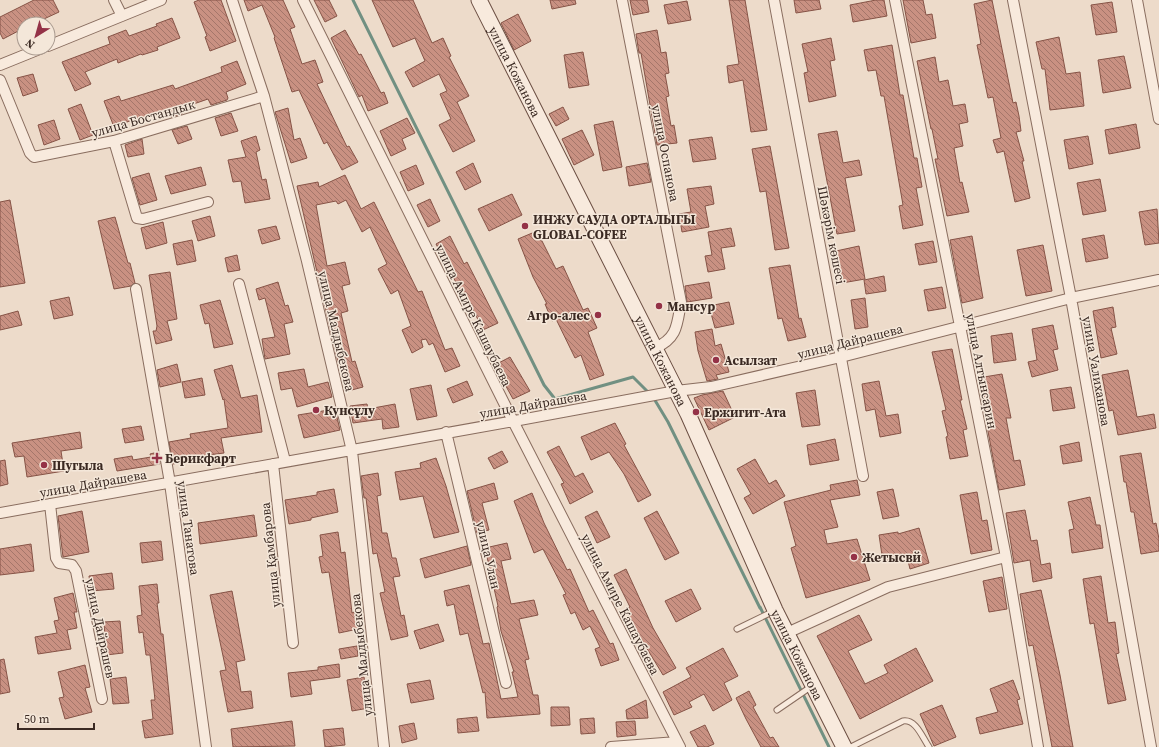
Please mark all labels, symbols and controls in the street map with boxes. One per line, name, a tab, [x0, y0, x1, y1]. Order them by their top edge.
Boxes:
north arrow	[16, 16, 56, 56]
street label: улица Кожанова	[485, 23, 545, 120]
text: N	[23, 35, 38, 52]
street label: улица Бостандык	[89, 96, 197, 141]
street label: улица Оспанова	[648, 103, 683, 203]
street label: Шәкәрім көшесі	[814, 185, 849, 286]
place label: ИНЖУ САУДА ОРТАЛЫГЫ GLOBAL-COFEE	[533, 211, 696, 243]
marker: ИНЖУ САУДА ОРТАЛЫГЫ GLOBAL-COFEE	[520, 221, 530, 231]
street label: улица Амире Кашаубаева	[432, 241, 516, 390]
street label: улица Малдыбекова	[314, 269, 359, 393]
place label: Мансур	[667, 298, 715, 315]
marker: Мансур	[654, 301, 664, 311]
place label: Агро-алес	[527, 307, 590, 324]
marker: Агро-алес	[593, 310, 603, 320]
street label: улица Алтынсарин	[962, 312, 1001, 430]
street label: улица Кожанова	[631, 313, 691, 409]
street label: улица Уалиханова	[1078, 315, 1115, 428]
street label: улица Дайрашева	[796, 320, 905, 363]
place label: Асылзат	[724, 352, 777, 369]
marker: Асылзат	[711, 355, 721, 365]
street label: улица Дайрашева	[478, 387, 588, 422]
place label: Кунсұлу	[324, 402, 375, 419]
place label: Ержигит-Ата	[704, 404, 786, 421]
marker: Кунсұлу	[311, 405, 321, 415]
marker: Ержигит-Ата	[691, 407, 701, 417]
place label: Берикфарт	[165, 450, 236, 467]
marker: Берикфарт	[152, 453, 162, 463]
place label: Шугыла	[52, 457, 104, 474]
marker: Шугыла	[39, 460, 49, 470]
street label: улица Дайрашева	[38, 466, 148, 501]
street label: улица Танатова	[173, 480, 204, 577]
street label: улица Қамбарова	[256, 501, 284, 608]
street label: улица Улан	[472, 519, 505, 591]
street label: улица Амире Кашаубаева	[577, 531, 664, 678]
place label: Жетысвй	[862, 549, 922, 566]
marker: Жетысвй	[849, 552, 859, 562]
street label: улица Дайрашев	[82, 577, 119, 680]
street label: улица Малдыбекова	[347, 592, 376, 717]
street label: улица Кожанова	[767, 606, 827, 703]
scale bar	[18, 705, 94, 731]
text: 50 m	[24, 711, 50, 727]

